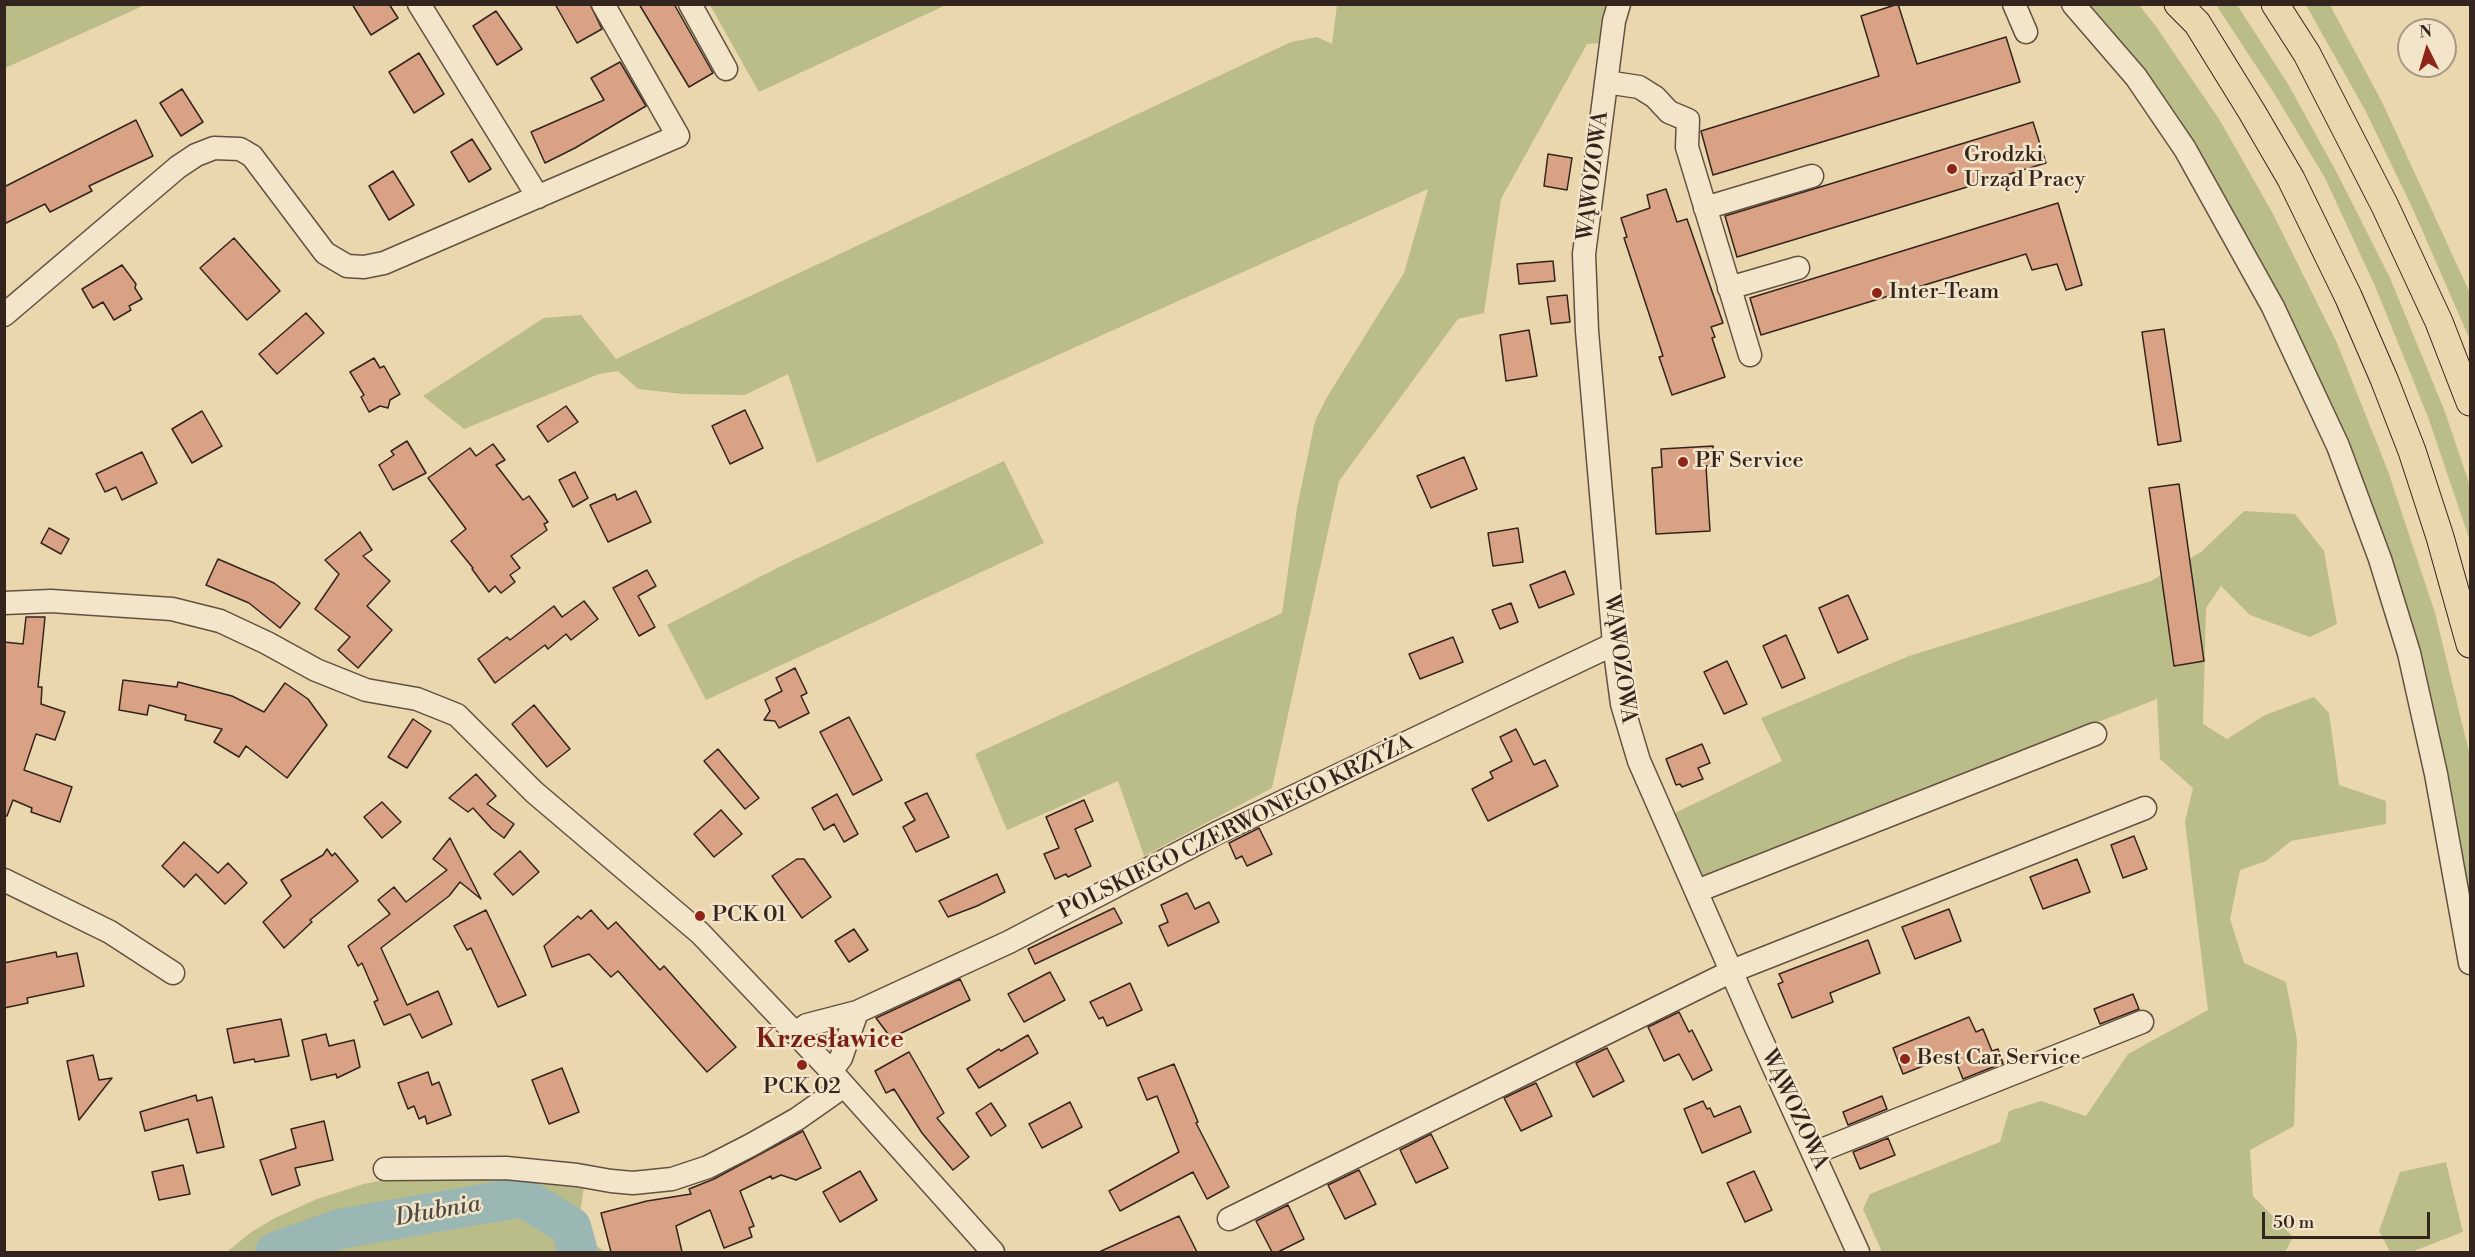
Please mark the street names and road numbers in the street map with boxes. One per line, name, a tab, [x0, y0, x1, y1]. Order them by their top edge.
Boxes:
street label: WĄWOZOWA	[1573, 110, 1615, 242]
street label: WĄWOZOWA	[1597, 593, 1641, 725]
street label: POLSKIEGO CZERWONEGO KRZYŻA	[1055, 730, 1417, 926]
street label: WĄWOZOWA	[1755, 1045, 1833, 1175]

